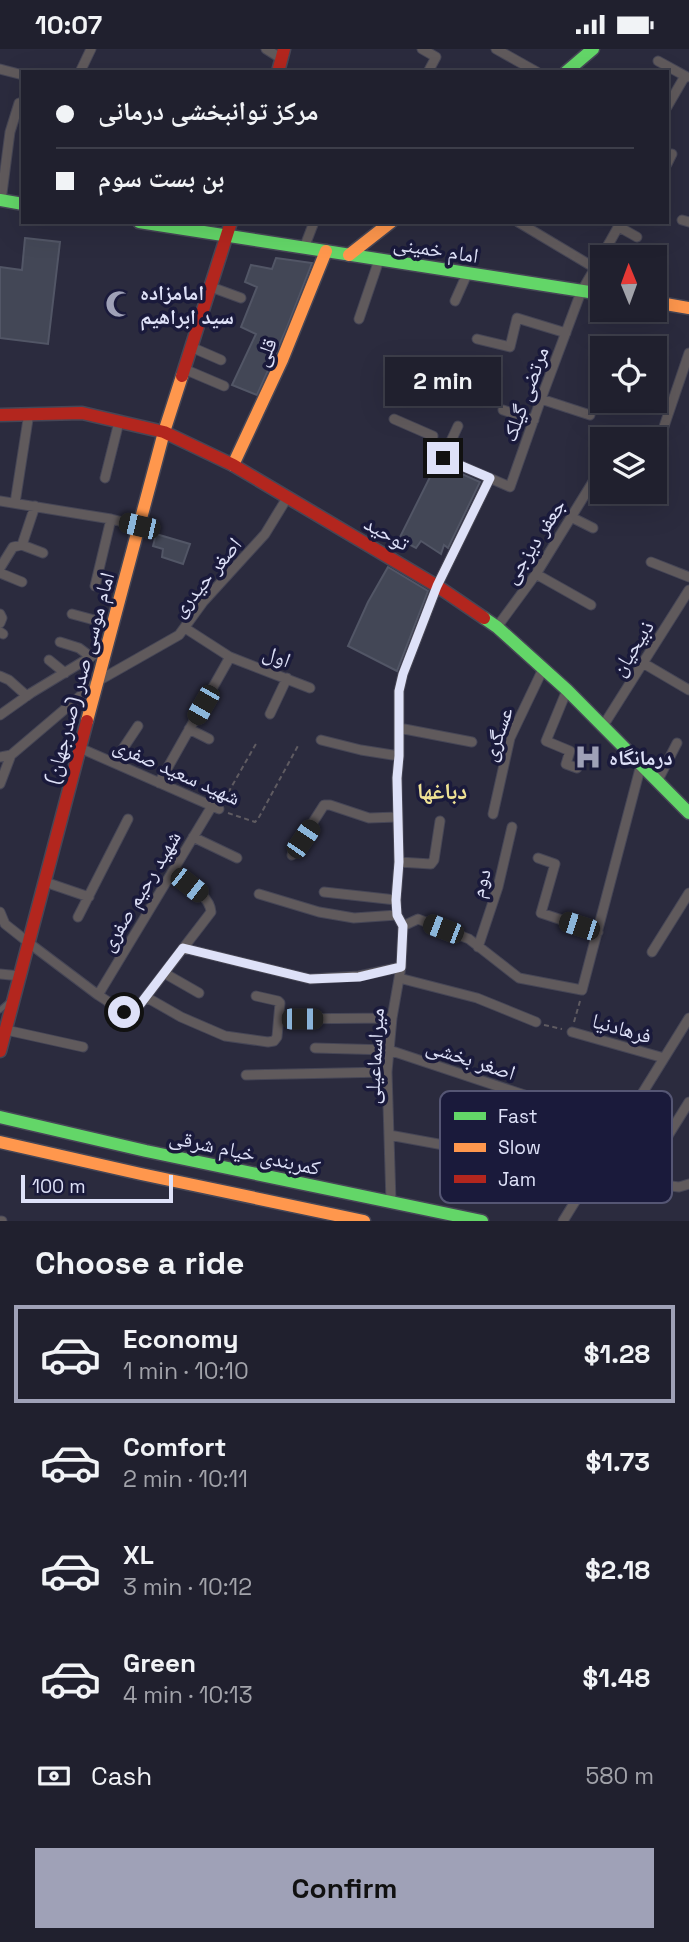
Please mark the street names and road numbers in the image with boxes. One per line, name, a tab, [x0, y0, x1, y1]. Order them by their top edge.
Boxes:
street label: امام خمینی	[391, 229, 480, 270]
street label: قلی	[247, 334, 283, 370]
street label: مرتضی گیلک	[495, 343, 555, 445]
street label: جعفر دیزجی	[496, 493, 572, 589]
street label: توحید	[360, 509, 414, 557]
street label: اصغر حیدری	[165, 532, 247, 622]
street label: (صدرجهان) امام موسی صدر	[38, 569, 121, 787]
street label: ذبیحیان	[604, 615, 660, 681]
street label: اول	[259, 638, 295, 674]
street label: عسگری	[475, 703, 519, 765]
street label: شهید سعید صفری	[109, 731, 245, 811]
street label: شهید رحیم صفری	[93, 826, 188, 957]
street label: دوم	[463, 865, 498, 901]
street label: میراسماعیلی	[358, 1007, 390, 1105]
street label: فرهادنیا	[589, 1007, 655, 1049]
street label: اصغر بخشی	[423, 1032, 519, 1086]
street label: کمربندی خیام شرقی	[167, 1123, 323, 1182]

